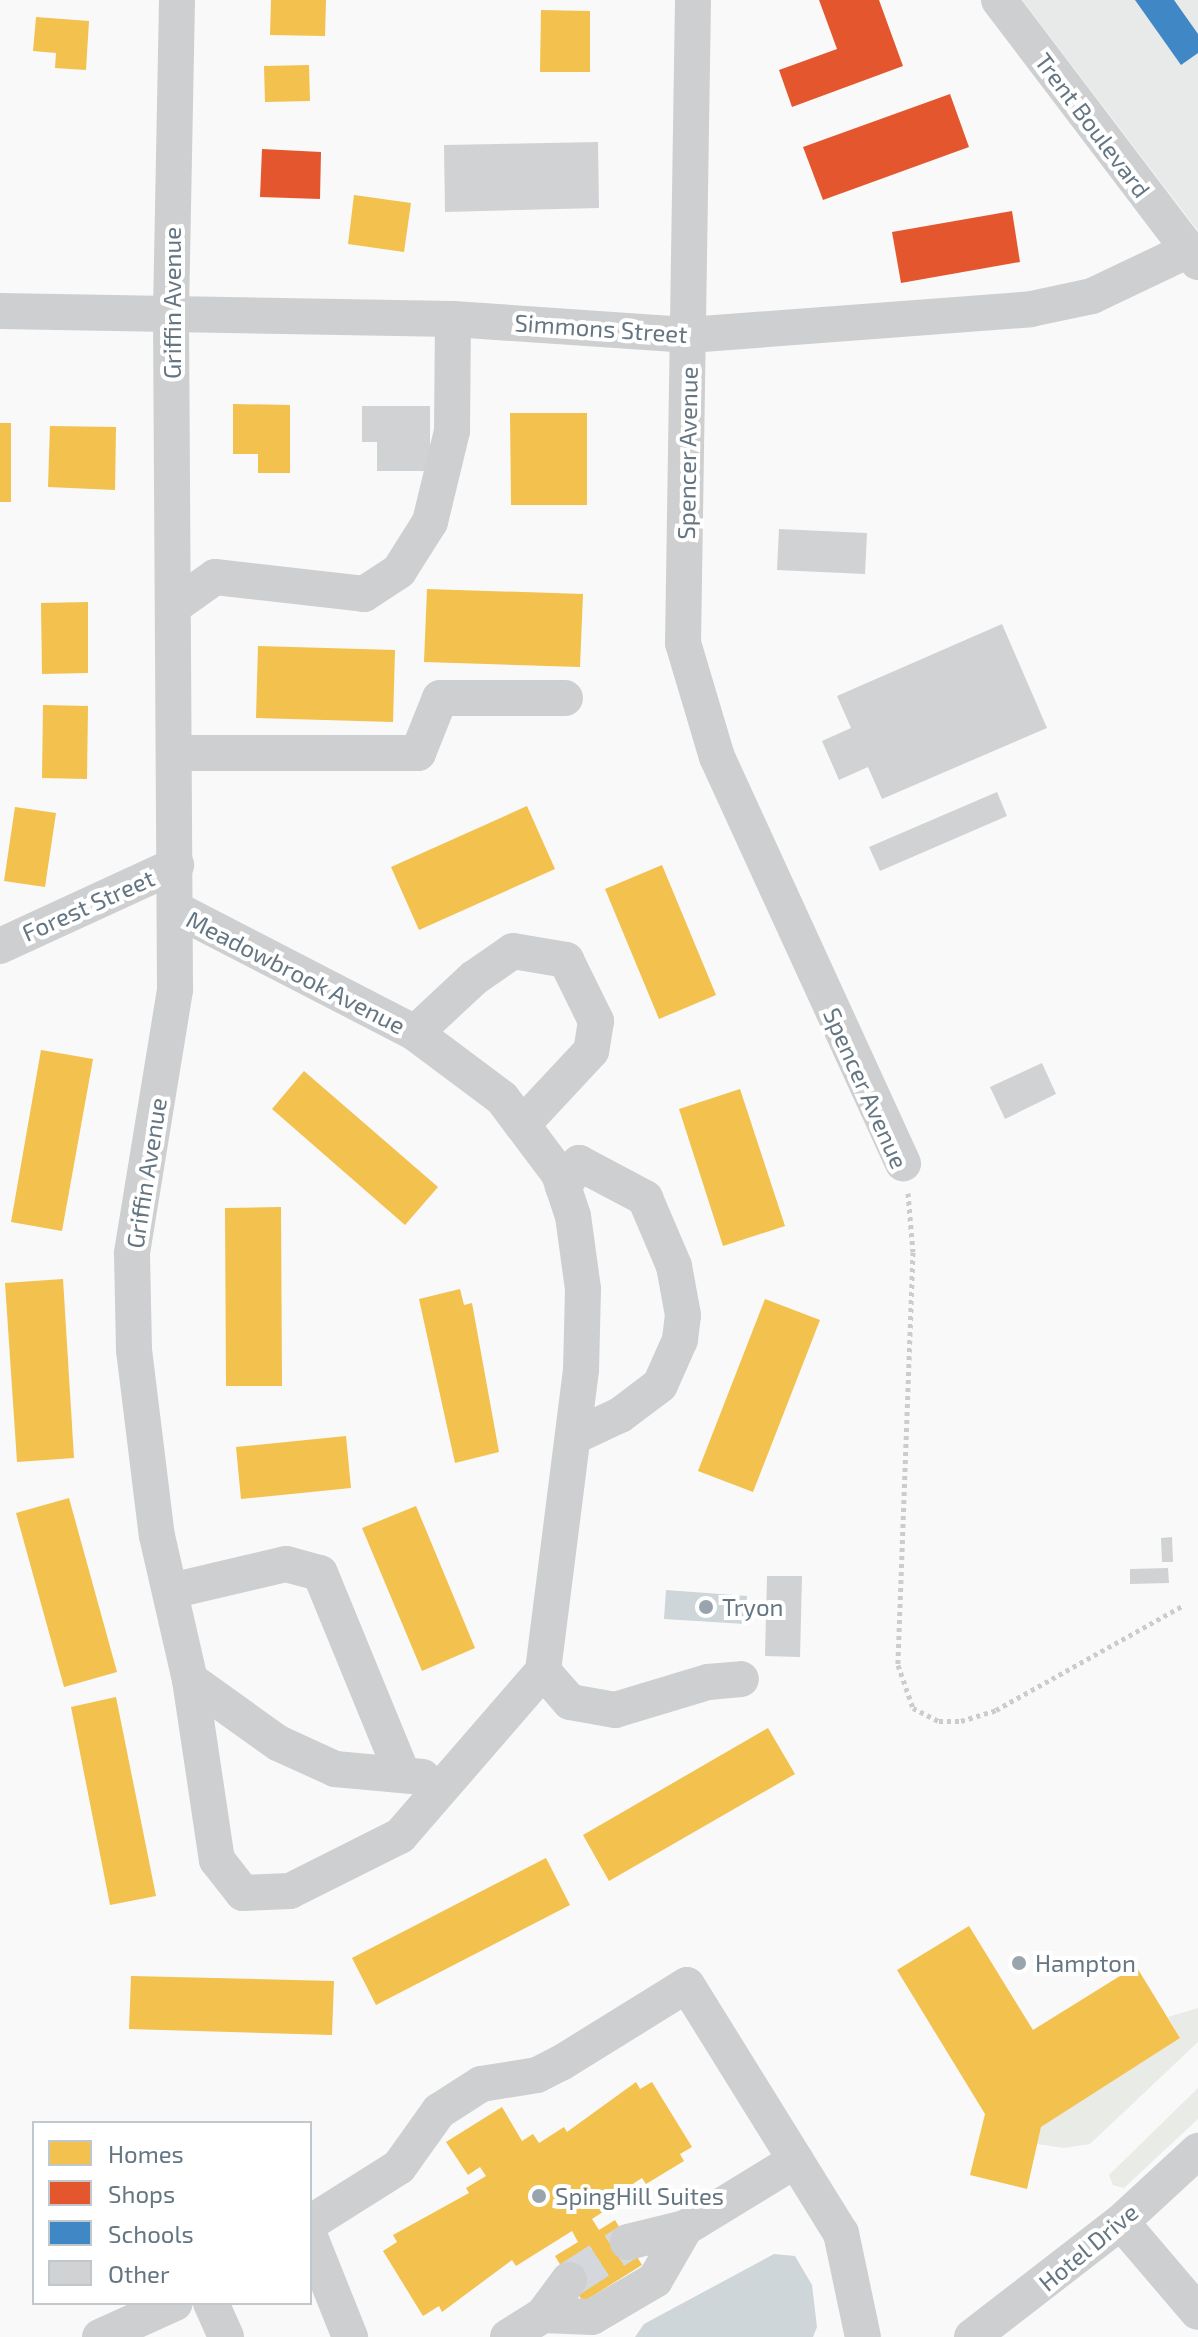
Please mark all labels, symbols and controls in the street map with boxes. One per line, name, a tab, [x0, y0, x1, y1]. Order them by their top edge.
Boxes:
street label: Trent Boulevard	[1029, 47, 1157, 203]
street label: Griffin Avenue	[158, 227, 186, 379]
street label: Simmons Street	[514, 308, 688, 348]
street label: Spencer Avenue	[671, 366, 703, 540]
street label: Forest Street	[17, 863, 159, 947]
street label: Meadowbrook Avenue	[181, 904, 411, 1040]
street label: Spencer Avenue	[817, 1003, 915, 1173]
street label: Griffin Avenue	[120, 1095, 172, 1251]
place label: Tryon	[722, 1593, 783, 1621]
marker: Tryon	[697, 1598, 715, 1616]
place label: Hampton	[1035, 1949, 1136, 1977]
marker: Hampton	[1010, 1954, 1028, 1972]
legend	[32, 2121, 312, 2305]
text: Homes	[108, 2139, 184, 2168]
text: Shops	[108, 2179, 175, 2208]
place label: SpingHill Suites	[555, 2182, 725, 2210]
marker: SpingHill Suites	[530, 2187, 548, 2205]
street label: Hotel Drive	[1032, 2197, 1144, 2297]
text: Schools	[108, 2219, 194, 2248]
text: Other	[108, 2259, 170, 2288]

